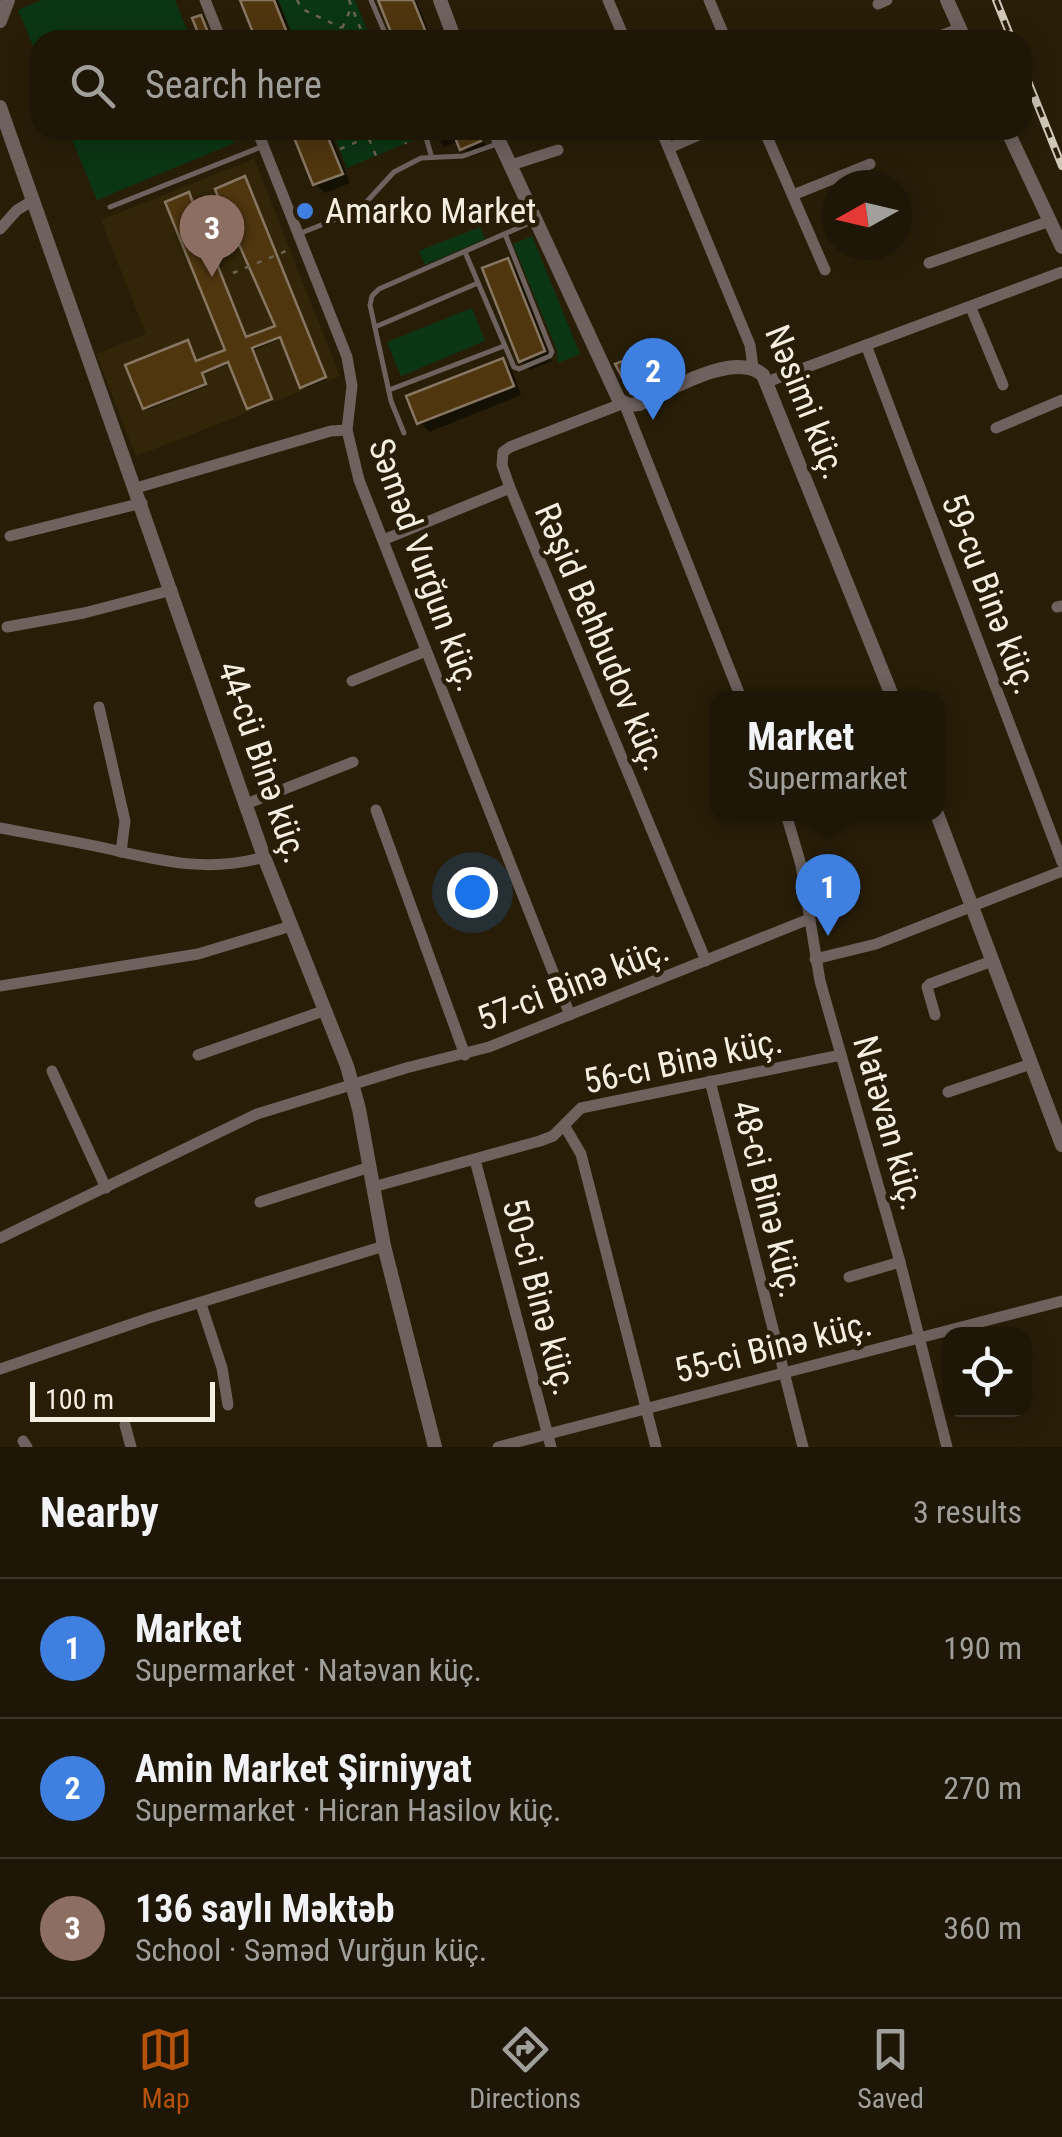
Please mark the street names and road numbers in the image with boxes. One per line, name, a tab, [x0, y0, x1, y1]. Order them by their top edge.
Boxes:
street label: Nəsimi küç.	[756, 319, 855, 485]
street label: Səməd Vurğun küç.	[360, 433, 489, 697]
street label: 59-cu Binə küç.	[933, 488, 1046, 700]
street label: Rəşid Behbudov küç.	[526, 497, 675, 777]
street label: 44-cü Binə küç.	[209, 656, 316, 869]
street label: 57-ci Binə küç.	[472, 929, 675, 1040]
street label: 56-cı Binə küç.	[580, 1020, 786, 1103]
street label: Natəvan küç.	[844, 1031, 933, 1215]
street label: 48-ci Binə küç.	[723, 1096, 812, 1302]
street label: 50-ci Binə küç.	[494, 1194, 585, 1400]
street label: 55-ci Binə küç.	[670, 1303, 876, 1392]

